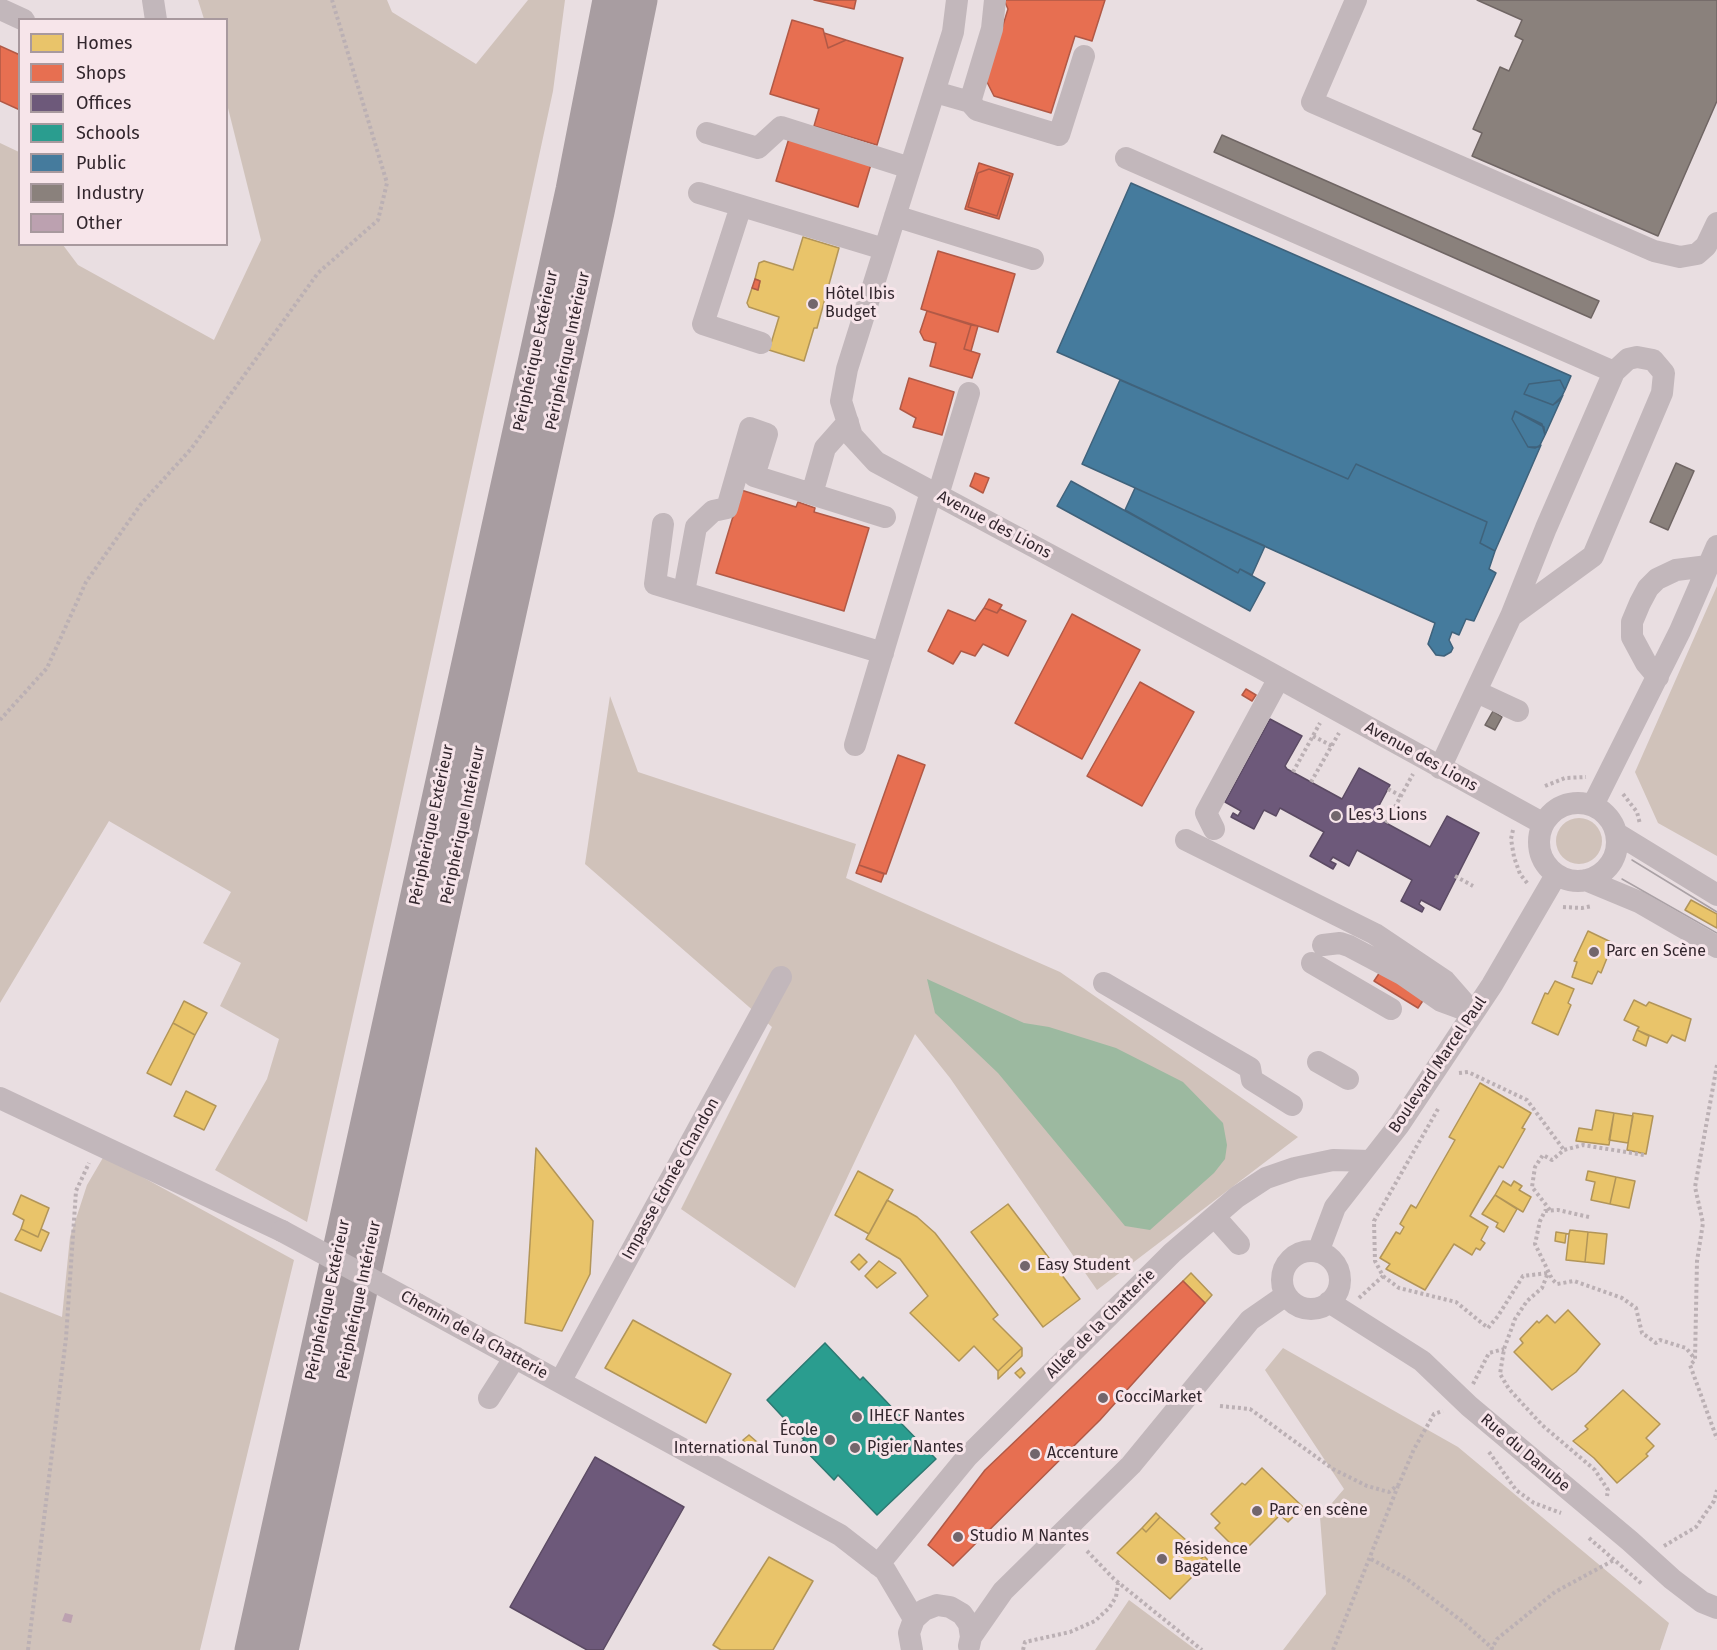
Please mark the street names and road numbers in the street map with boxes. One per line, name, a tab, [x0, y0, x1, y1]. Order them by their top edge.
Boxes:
street label: Périphérique Extérieur	[510, 269, 562, 433]
street label: Périphérique Intérieur	[542, 270, 594, 432]
street label: Avenue des Lions	[934, 487, 1054, 563]
street label: Avenue des Lions	[1361, 718, 1481, 796]
street label: Périphérique Extérieur	[406, 743, 458, 907]
street label: Périphérique Intérieur	[437, 744, 489, 906]
street label: Boulevard Marcel Paul	[1385, 993, 1491, 1137]
street label: Impasse Edmée Chandon	[619, 1095, 723, 1263]
street label: Périphérique Extérieur	[302, 1218, 354, 1382]
street label: Périphérique Intérieur	[333, 1219, 385, 1381]
street label: Allée de la Chatterie	[1042, 1265, 1160, 1383]
street label: Chemin de la Chatterie	[397, 1287, 551, 1383]
street label: Rue du Danube	[1476, 1410, 1574, 1496]

